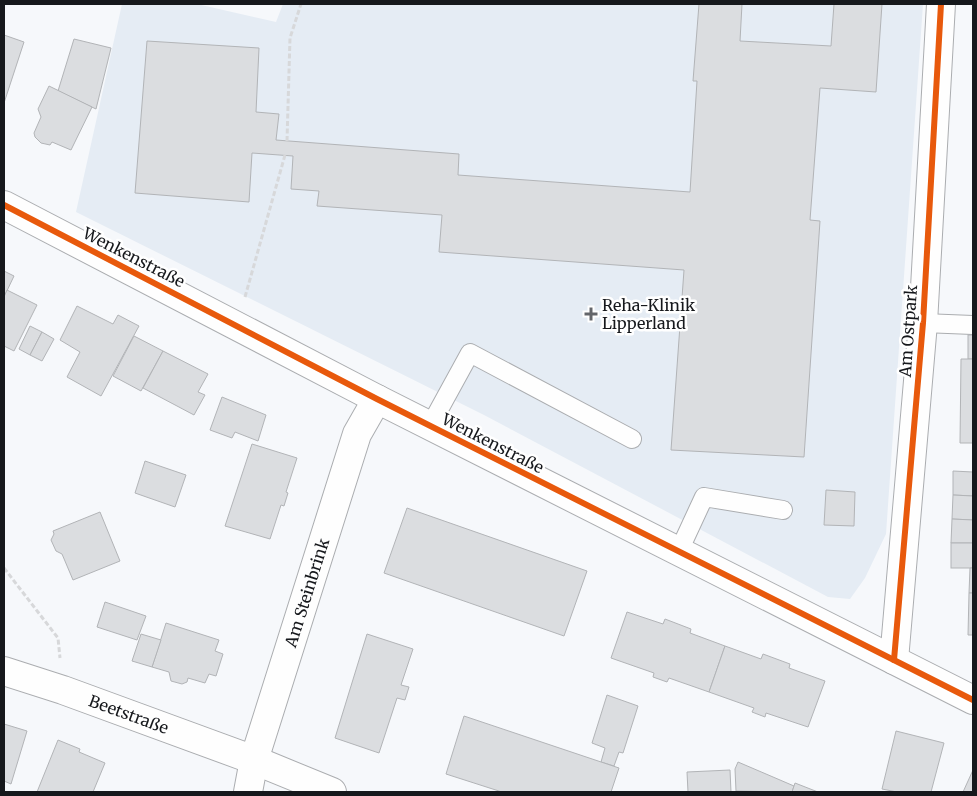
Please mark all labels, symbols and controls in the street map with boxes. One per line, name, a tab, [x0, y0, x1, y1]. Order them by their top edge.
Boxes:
street label: Wenkenstraße	[79, 222, 188, 291]
street label: Am Ostpark	[895, 283, 921, 379]
place label: Reha-Klinik Lipperland	[602, 295, 696, 333]
marker: Reha-Klinik Lipperland	[584, 307, 598, 321]
street label: Wenkenstraße	[438, 408, 547, 477]
street label: Am Steinbrink	[280, 535, 334, 651]
street label: Beetstraße	[86, 690, 171, 738]

